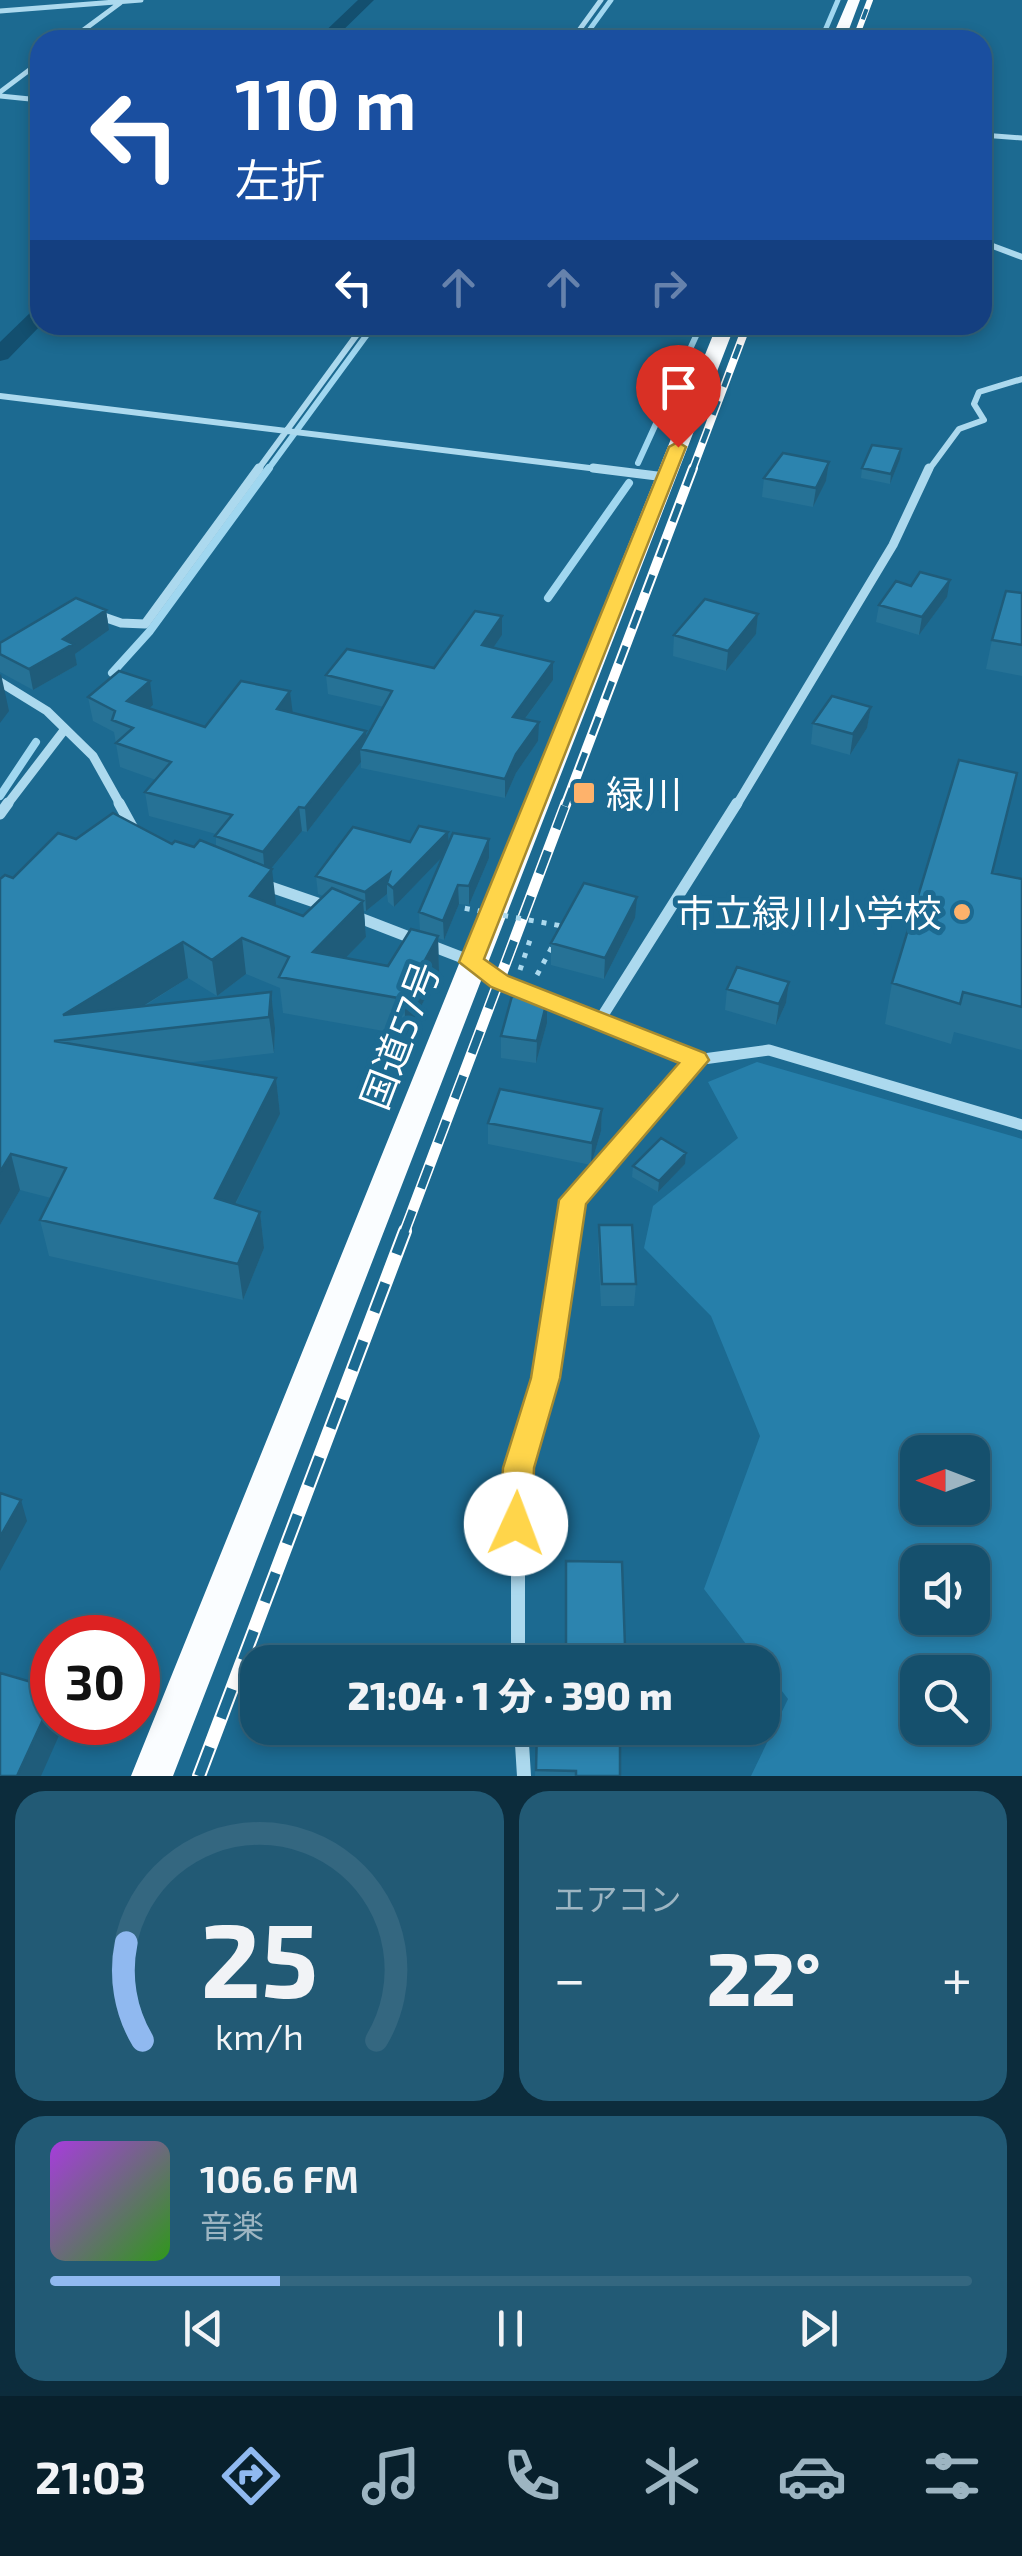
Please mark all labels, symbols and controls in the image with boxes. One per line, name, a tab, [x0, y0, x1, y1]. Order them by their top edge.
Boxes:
text: 110 m	[235, 60, 416, 144]
icon: left	[70, 70, 200, 200]
text: 左折	[235, 152, 325, 206]
icon: left	[326, 260, 381, 315]
icon: ahead	[431, 260, 486, 315]
icon: ahead	[536, 260, 591, 315]
icon: right	[641, 260, 696, 315]
pin	[636, 345, 721, 448]
icon: arrive	[651, 360, 706, 415]
place label: 緑川	[606, 770, 682, 816]
marker: 緑川	[571, 780, 597, 806]
place label: 市立緑川小学校	[676, 889, 942, 935]
marker: 市立緑川小学校	[951, 901, 973, 923]
street label: 国道57号	[350, 955, 448, 1115]
north arrow	[900, 1435, 990, 1525]
map controls	[900, 1435, 990, 1745]
position arrow	[464, 1472, 568, 1576]
button: sound	[900, 1545, 990, 1635]
speed limit sign: 30	[30, 1615, 160, 1745]
button: search	[900, 1655, 990, 1745]
text: 21:04 · 1 分 · 390 m	[348, 1672, 672, 1718]
text: エアコン	[554, 1879, 682, 1917]
text: 25	[200, 1894, 318, 2019]
text: 22°	[707, 1931, 821, 2021]
text: −	[554, 1944, 586, 2010]
text: +	[942, 1944, 972, 2010]
text: km/h	[215, 2014, 304, 2057]
text: 106.6 FM	[200, 2155, 359, 2201]
text: 音楽	[200, 2206, 264, 2244]
icon: previous	[176, 2301, 231, 2356]
icon: pause	[483, 2301, 538, 2356]
icon: next	[791, 2301, 846, 2356]
icon: directions	[216, 2441, 286, 2511]
icon: music	[356, 2441, 426, 2511]
icon: phone	[497, 2441, 567, 2511]
icon: climate	[637, 2441, 707, 2511]
icon: car	[777, 2441, 847, 2511]
icon: filters	[917, 2441, 987, 2511]
text: 21:03	[35, 2449, 146, 2503]

